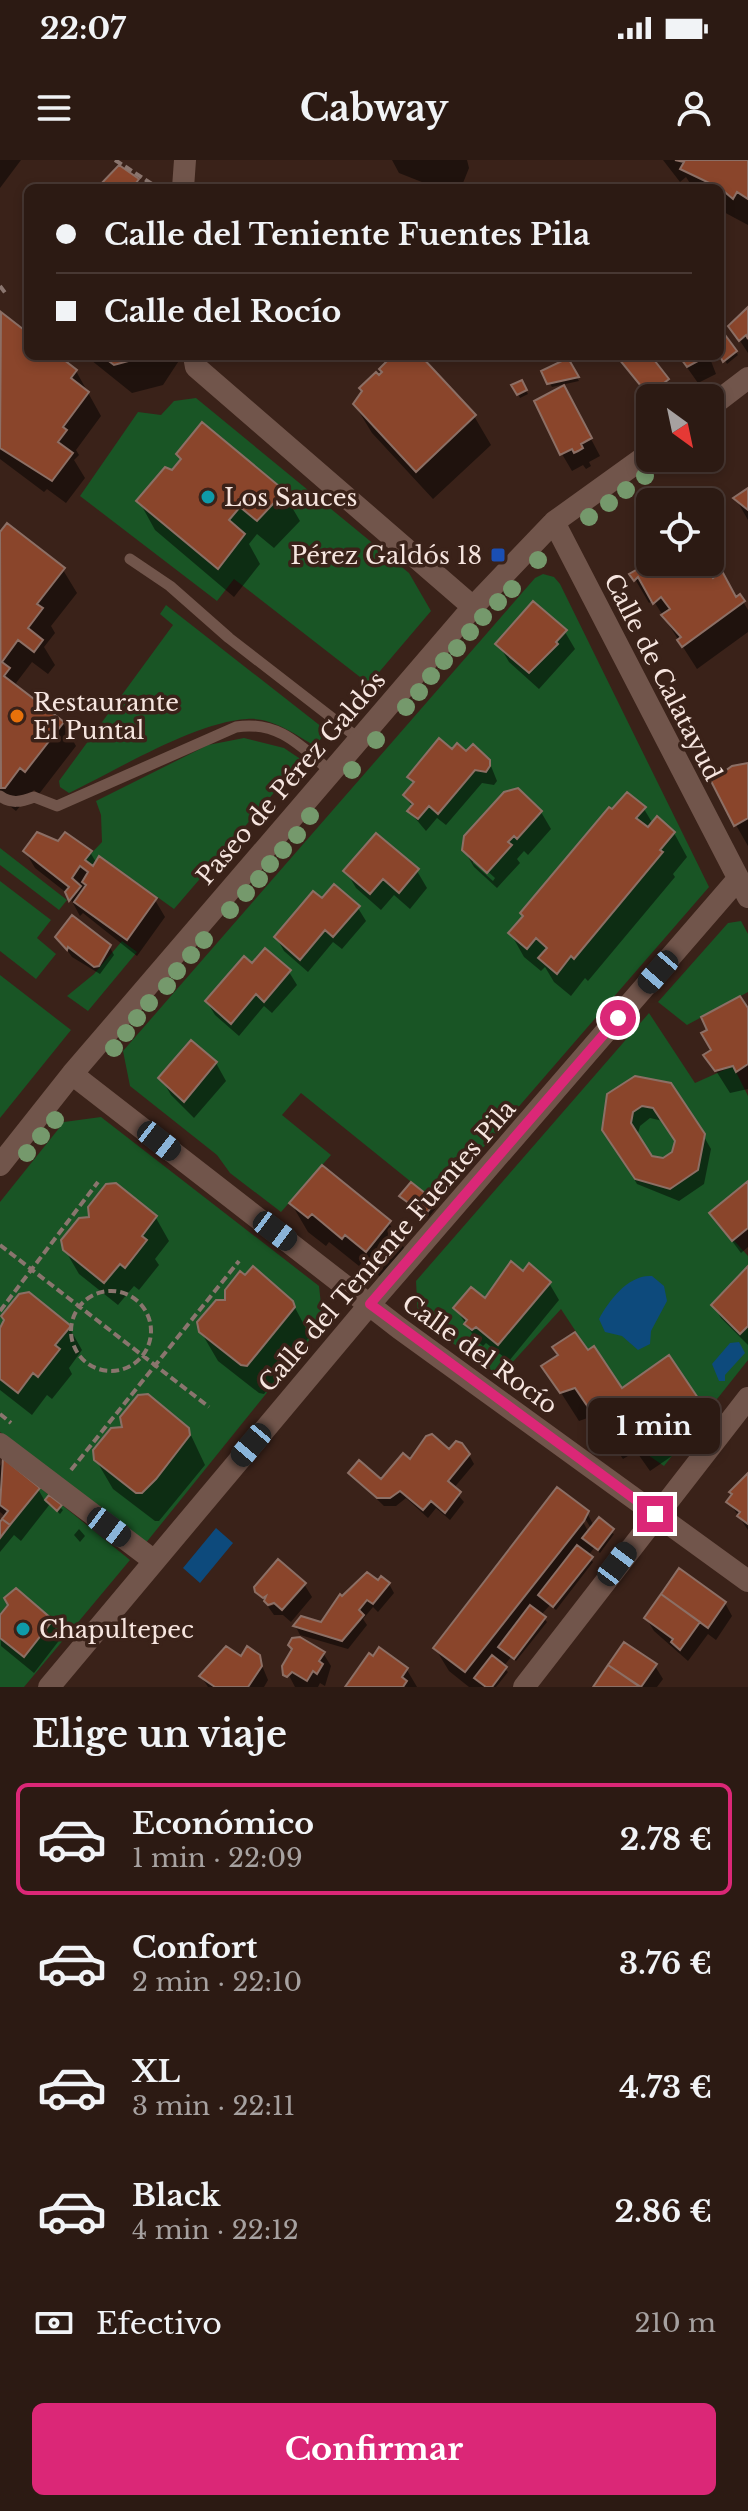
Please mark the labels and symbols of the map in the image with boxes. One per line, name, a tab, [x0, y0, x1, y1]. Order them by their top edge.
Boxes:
north arrow	[636, 384, 724, 472]
place label: Los Sauces	[224, 483, 357, 512]
marker: Los Sauces	[199, 488, 217, 506]
place label: Pérez Galdós 18	[290, 541, 482, 570]
marker: Pérez Galdós 18	[489, 546, 507, 564]
street label: Calle de Calatayud	[598, 569, 728, 785]
street label: Paseo de Pérez Galdós	[190, 665, 392, 891]
place label: Restaurante El Puntal	[33, 688, 179, 745]
marker: Restaurante El Puntal	[8, 707, 26, 725]
car	[633, 946, 683, 998]
route start	[600, 1000, 636, 1036]
street label: Calle del Teniente Fuentes Pila	[252, 1094, 522, 1398]
car	[133, 1117, 185, 1165]
car	[249, 1207, 301, 1255]
street label: Calle del Rocío	[397, 1288, 563, 1420]
callout: 1 min	[589, 1398, 721, 1454]
car	[226, 1419, 276, 1471]
route end	[637, 1496, 673, 1532]
car	[83, 1503, 135, 1551]
car	[593, 1538, 641, 1590]
place label: Chapultepec	[39, 1615, 194, 1644]
marker: Chapultepec	[14, 1620, 32, 1638]

